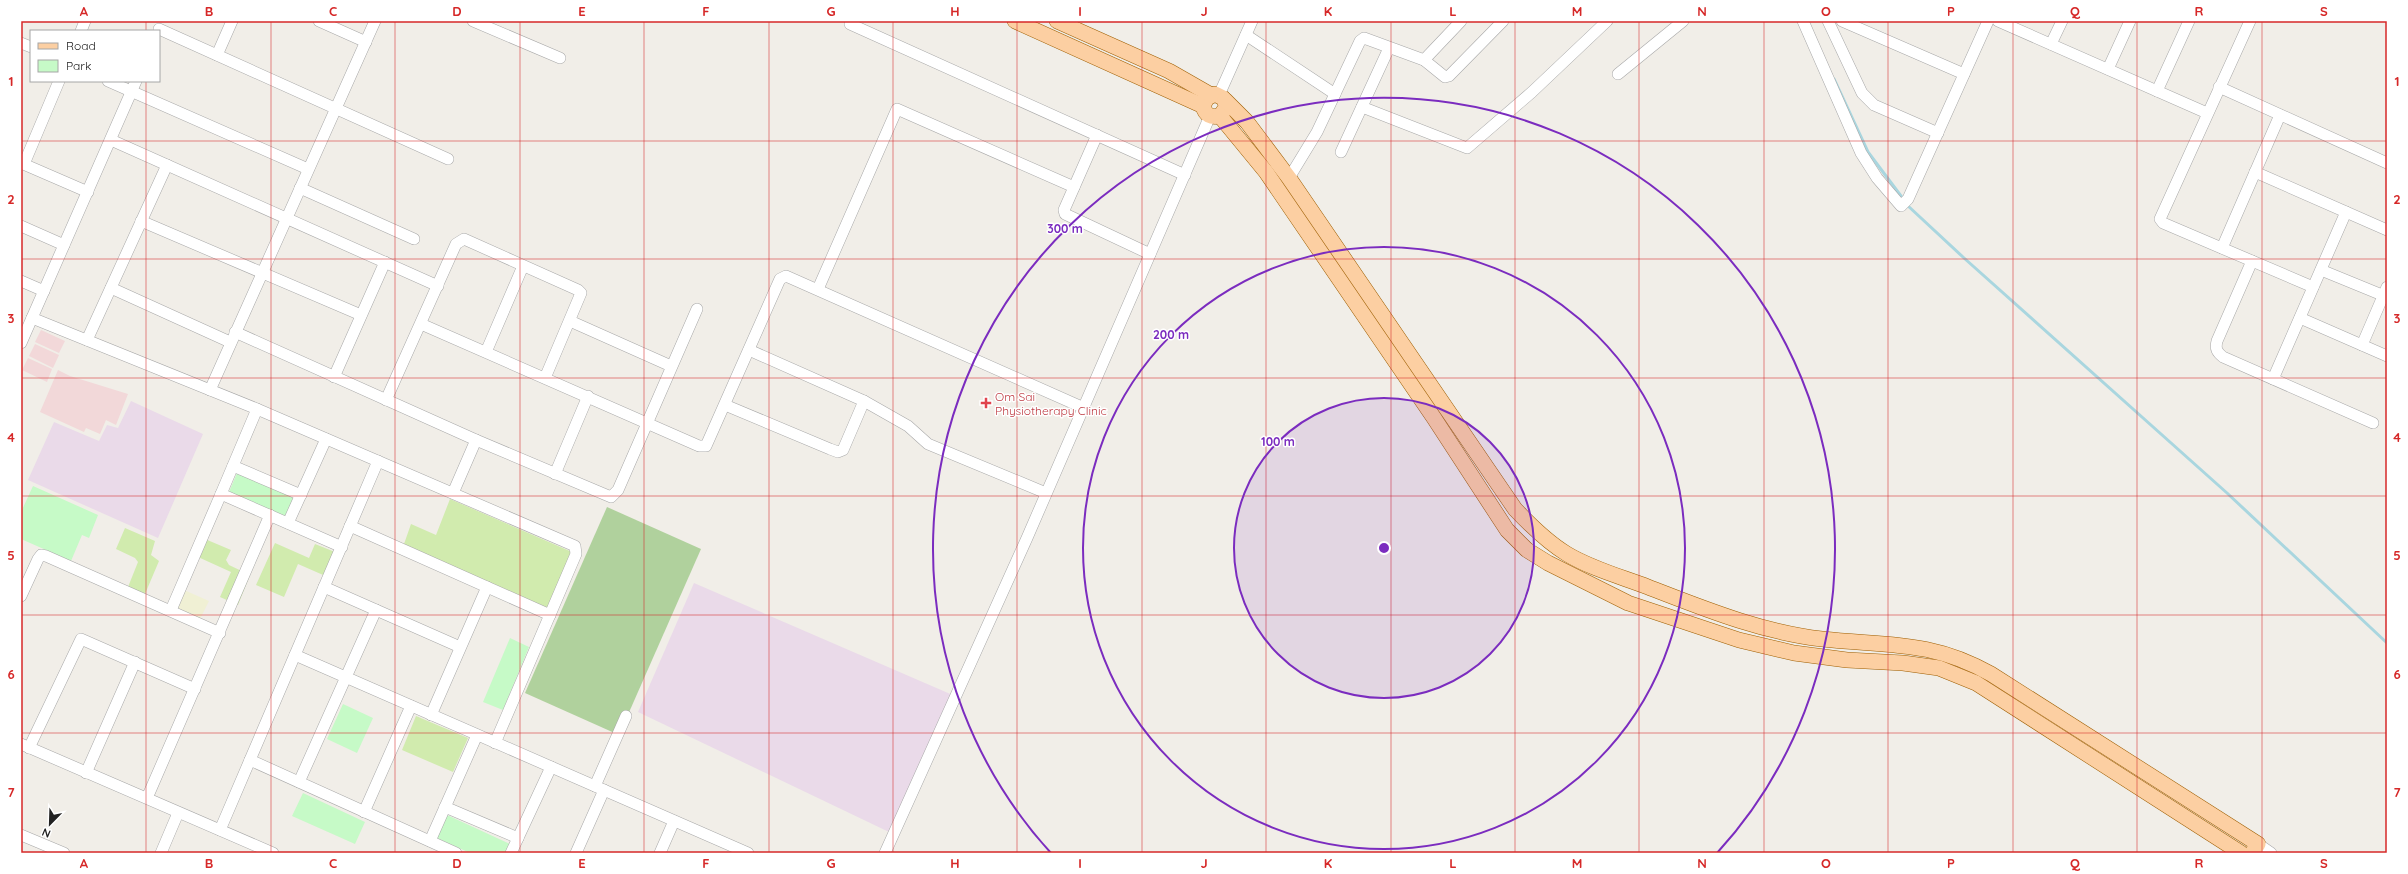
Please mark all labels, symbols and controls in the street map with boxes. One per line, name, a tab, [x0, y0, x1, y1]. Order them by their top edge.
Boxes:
text: A	[80, 3, 89, 19]
text: B	[205, 3, 213, 19]
text: C	[329, 3, 337, 19]
text: D	[452, 3, 462, 19]
text: E	[578, 3, 586, 19]
text: F	[702, 3, 710, 19]
text: G	[826, 3, 836, 19]
text: H	[950, 3, 960, 19]
text: I	[1078, 3, 1082, 19]
text: J	[1200, 3, 1208, 19]
text: K	[1324, 3, 1333, 19]
text: L	[1449, 3, 1457, 19]
text: M	[1572, 3, 1582, 19]
text: N	[1697, 3, 1707, 19]
text: O	[1821, 3, 1831, 19]
text: P	[1947, 3, 1955, 19]
text: Q	[2070, 3, 2081, 19]
text: R	[2195, 3, 2204, 19]
text: S	[2320, 3, 2328, 19]
legend	[30, 30, 160, 82]
text: Road	[66, 38, 96, 53]
text: Park	[66, 58, 91, 73]
text: 1	[8, 73, 14, 89]
text: 1	[2394, 73, 2400, 89]
text: 2	[7, 191, 15, 207]
text: 2	[2393, 191, 2401, 207]
text: 300 m	[1047, 221, 1083, 236]
text: 3	[8, 310, 15, 326]
text: 3	[2394, 310, 2401, 326]
text: 200 m	[1153, 327, 1189, 342]
place label: Om Sai Physiotherapy Clinic	[995, 389, 1107, 418]
marker: Om Sai Physiotherapy Clinic	[980, 397, 992, 409]
text: 4	[7, 429, 15, 445]
text: 4	[2393, 429, 2401, 445]
text: 100 m	[1261, 434, 1295, 449]
centre of rings	[1377, 541, 1391, 555]
text: 5	[7, 547, 15, 563]
text: 5	[2393, 547, 2401, 563]
text: 6	[7, 666, 15, 682]
text: 6	[2393, 666, 2401, 682]
text: 7	[7, 784, 15, 800]
text: 7	[2393, 784, 2401, 800]
north arrow	[30, 804, 70, 844]
text: N	[40, 825, 53, 841]
text: A	[80, 855, 89, 871]
text: B	[205, 855, 213, 871]
text: C	[329, 855, 337, 871]
text: D	[452, 855, 462, 871]
text: E	[578, 855, 586, 871]
text: F	[702, 855, 710, 871]
text: G	[826, 855, 836, 871]
text: H	[950, 855, 960, 871]
text: I	[1078, 855, 1082, 871]
text: J	[1200, 855, 1208, 871]
text: K	[1324, 855, 1333, 871]
text: L	[1449, 855, 1457, 871]
text: M	[1572, 855, 1582, 871]
text: N	[1697, 855, 1707, 871]
text: O	[1821, 855, 1831, 871]
text: P	[1947, 855, 1955, 871]
text: Q	[2070, 855, 2081, 871]
text: R	[2195, 855, 2204, 871]
text: S	[2320, 855, 2328, 871]

